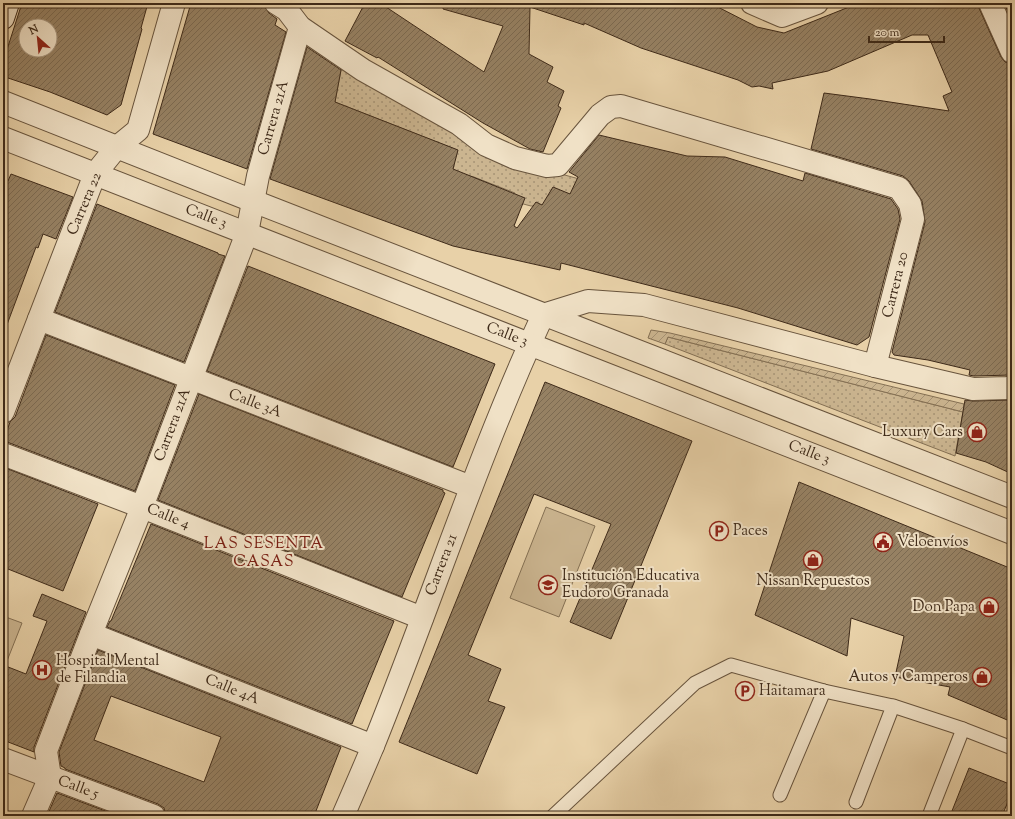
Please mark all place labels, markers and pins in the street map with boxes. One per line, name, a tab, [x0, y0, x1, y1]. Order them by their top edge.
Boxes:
shop icon: Luxury Cars	[966, 421, 988, 443]
place label: Luxury Cars	[882, 422, 963, 443]
parking icon: Paces	[708, 520, 730, 542]
place label: Paces	[733, 521, 768, 542]
public building icon: Veloenvíos	[872, 531, 894, 553]
place label: Veloenvíos	[897, 532, 968, 553]
shop icon: Nissan Repuestos	[802, 549, 824, 571]
place label: Institución Educativa Eudoro Granada	[562, 566, 700, 604]
place label: Nissan Repuestos	[756, 571, 870, 592]
school or university icon: Institución Educativa Eudoro Granada	[537, 574, 559, 596]
shop icon: Don Papa	[978, 596, 1000, 618]
place label: Don Papa	[913, 597, 975, 618]
place label: Hospital Mental de Filandia	[56, 651, 159, 689]
hospital icon: Hospital Mental de Filandia	[31, 659, 53, 681]
shop icon: Autos y Camperos	[971, 666, 993, 688]
place label: Autos y Camperos	[849, 667, 968, 688]
parking icon: Haitamara	[734, 680, 756, 702]
place label: Haitamara	[759, 681, 826, 702]

